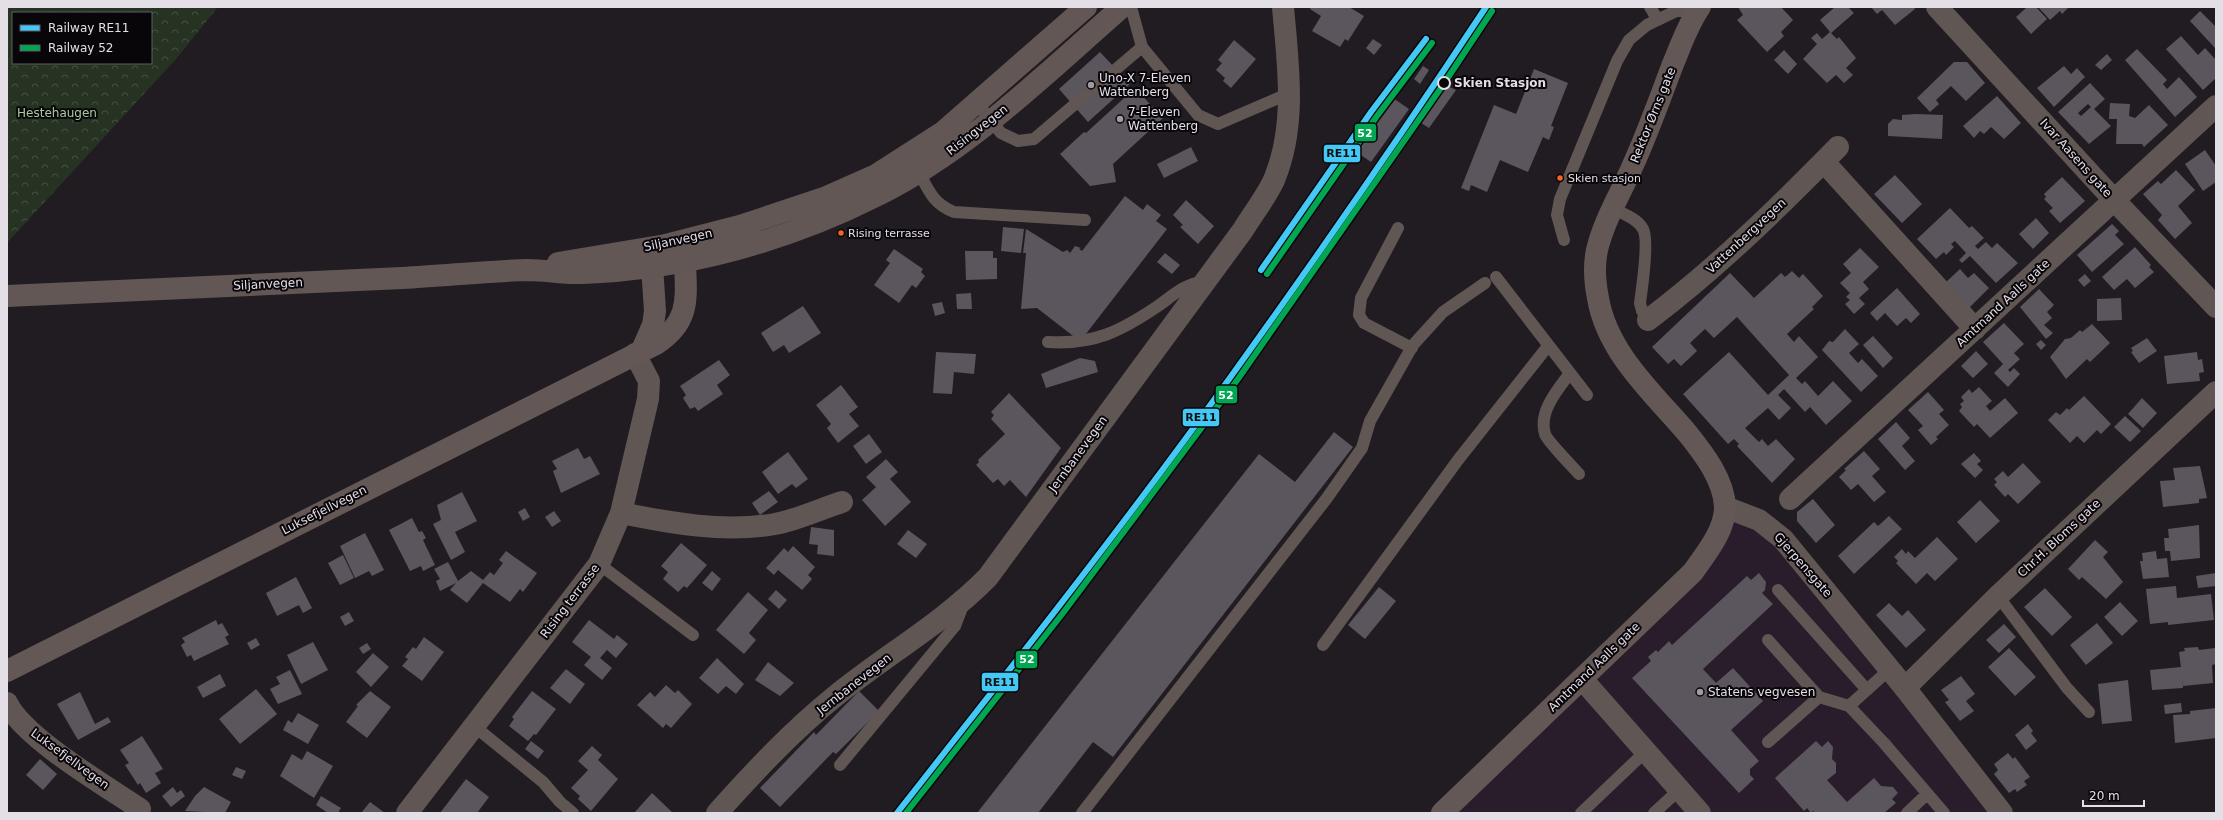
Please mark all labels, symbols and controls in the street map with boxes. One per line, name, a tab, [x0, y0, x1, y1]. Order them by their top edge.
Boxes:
legend	[12, 12, 152, 64]
text: Railway RE11	[48, 21, 129, 35]
text: Railway 52	[48, 41, 113, 55]
street label: Rektor Ørns gate	[1627, 65, 1679, 165]
place label: Uno-X 7-Eleven Wattenberg	[1099, 71, 1191, 99]
marker: Skien Stasjon	[1437, 76, 1451, 90]
place label: Skien Stasjon	[1454, 76, 1546, 90]
marker: Uno-X 7-Eleven Wattenberg	[1086, 80, 1096, 90]
street label: Risingvegen	[944, 102, 1010, 158]
place label: 7-Eleven Wattenberg	[1128, 105, 1198, 133]
park label: Hestehaugen	[17, 106, 97, 120]
marker: 7-Eleven Wattenberg	[1115, 114, 1125, 124]
street label: Ivar Aasens gate	[2037, 116, 2115, 200]
line badge: 52	[1354, 123, 1377, 142]
text: 52	[1357, 127, 1373, 140]
line badge: RE11	[1323, 144, 1361, 163]
text: RE11	[1326, 147, 1358, 160]
place label: Skien stasjon	[1568, 172, 1641, 185]
marker: Skien stasjon	[1555, 173, 1565, 183]
street label: Vattenbergvegen	[1703, 196, 1789, 276]
street label: Siljanvegen	[642, 226, 714, 254]
place label: Rising terrasse	[848, 227, 930, 240]
marker: Rising terrasse	[836, 228, 846, 238]
street label: Amtmand Aalls gate	[1954, 256, 2052, 350]
street label: Siljanvegen	[233, 275, 303, 293]
line badge: 52	[1215, 385, 1238, 404]
text: 52	[1218, 389, 1234, 402]
line badge: RE11	[1182, 408, 1220, 427]
text: RE11	[1185, 411, 1217, 424]
street label: Jernbanevegen	[1045, 413, 1110, 495]
street label: Luksefjellvegen	[279, 483, 369, 537]
street label: Chr.H. Bloms gate	[2015, 496, 2103, 580]
street label: Gjerpensgate	[1771, 530, 1835, 600]
street label: Rising terrasse	[538, 561, 602, 641]
street label: Amtmand Aalls gate	[1545, 620, 1643, 714]
line badge: 52	[1015, 650, 1038, 669]
street label: Jernbanevegen	[813, 651, 894, 718]
text: 52	[1019, 653, 1035, 666]
line badge: RE11	[981, 672, 1019, 692]
text: RE11	[984, 676, 1016, 689]
place label: Statens vegvesen	[1708, 685, 1815, 699]
marker: Statens vegvesen	[1695, 687, 1705, 697]
street label: Luksefjellvegen	[28, 726, 112, 792]
scale bar	[2083, 782, 2144, 808]
text: 20 m	[2089, 789, 2120, 803]

